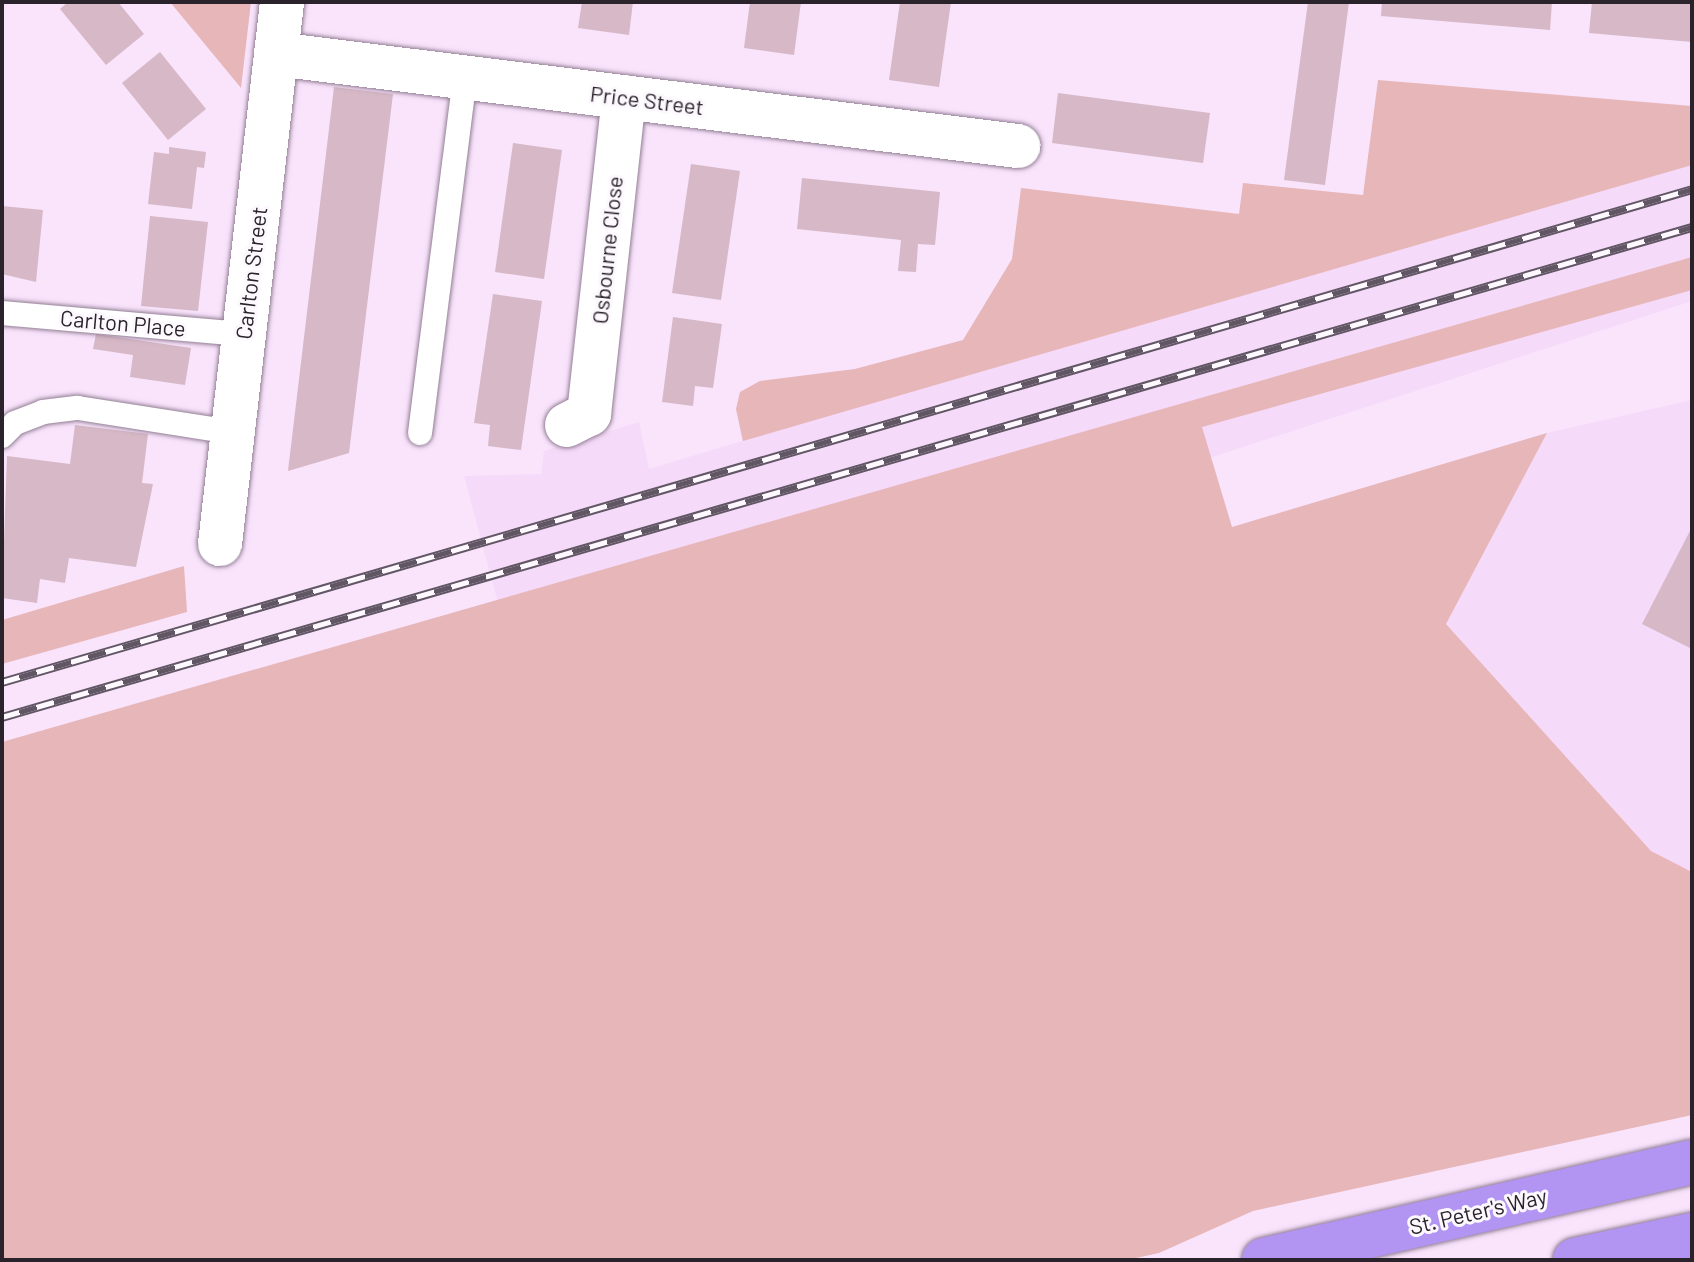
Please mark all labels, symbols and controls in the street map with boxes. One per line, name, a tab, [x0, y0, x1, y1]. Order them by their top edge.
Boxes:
street label: Price Street	[589, 80, 705, 120]
street label: Osbourne Close	[586, 175, 628, 325]
street label: Carlton Street	[230, 205, 272, 341]
street label: Carlton Place	[59, 304, 187, 342]
street label: St. Peter's Way	[1407, 1182, 1549, 1240]

